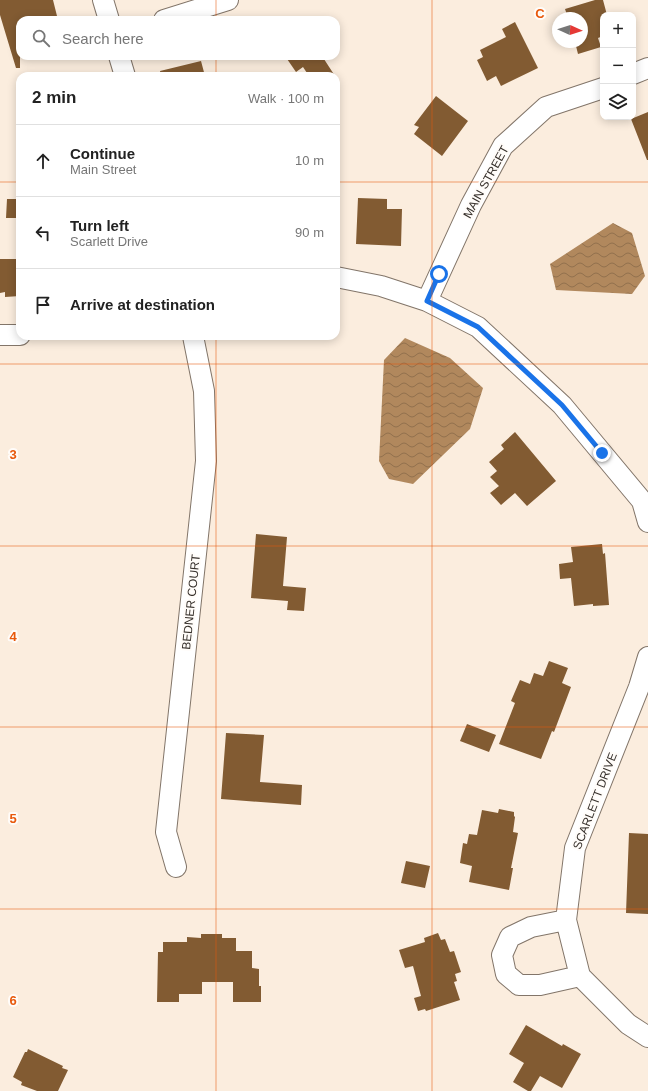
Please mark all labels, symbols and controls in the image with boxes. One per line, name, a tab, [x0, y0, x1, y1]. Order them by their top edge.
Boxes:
text: C	[535, 6, 545, 21]
north arrow	[552, 12, 588, 48]
map controls	[600, 12, 636, 120]
button: +	[600, 12, 636, 48]
search box	[16, 16, 340, 60]
icon: search	[30, 27, 52, 49]
text: Search here	[62, 30, 144, 47]
button: −	[600, 48, 636, 84]
button: layers	[600, 84, 636, 120]
text: 2 min	[32, 88, 76, 107]
text: Walk · 100 m	[248, 91, 324, 106]
street label: MAIN STREET	[460, 143, 512, 221]
text: Continue	[70, 145, 135, 162]
icon: ahead	[32, 150, 54, 172]
text: 10 m	[295, 153, 324, 168]
text: Main Street	[70, 162, 136, 177]
text: Turn left	[70, 217, 129, 234]
icon: left	[32, 222, 54, 244]
text: 90 m	[295, 225, 324, 240]
text: Scarlett Drive	[70, 234, 148, 249]
route start	[430, 265, 448, 283]
icon: arrive	[32, 294, 54, 316]
text: Arrive at destination	[70, 296, 215, 313]
route end	[593, 444, 611, 462]
text: 3	[9, 447, 17, 462]
street label: BEDNER COURT	[179, 553, 203, 650]
text: 4	[9, 629, 17, 644]
street label: SCARLETT DRIVE	[570, 751, 620, 851]
text: 5	[9, 811, 17, 826]
text: 6	[9, 993, 17, 1008]

